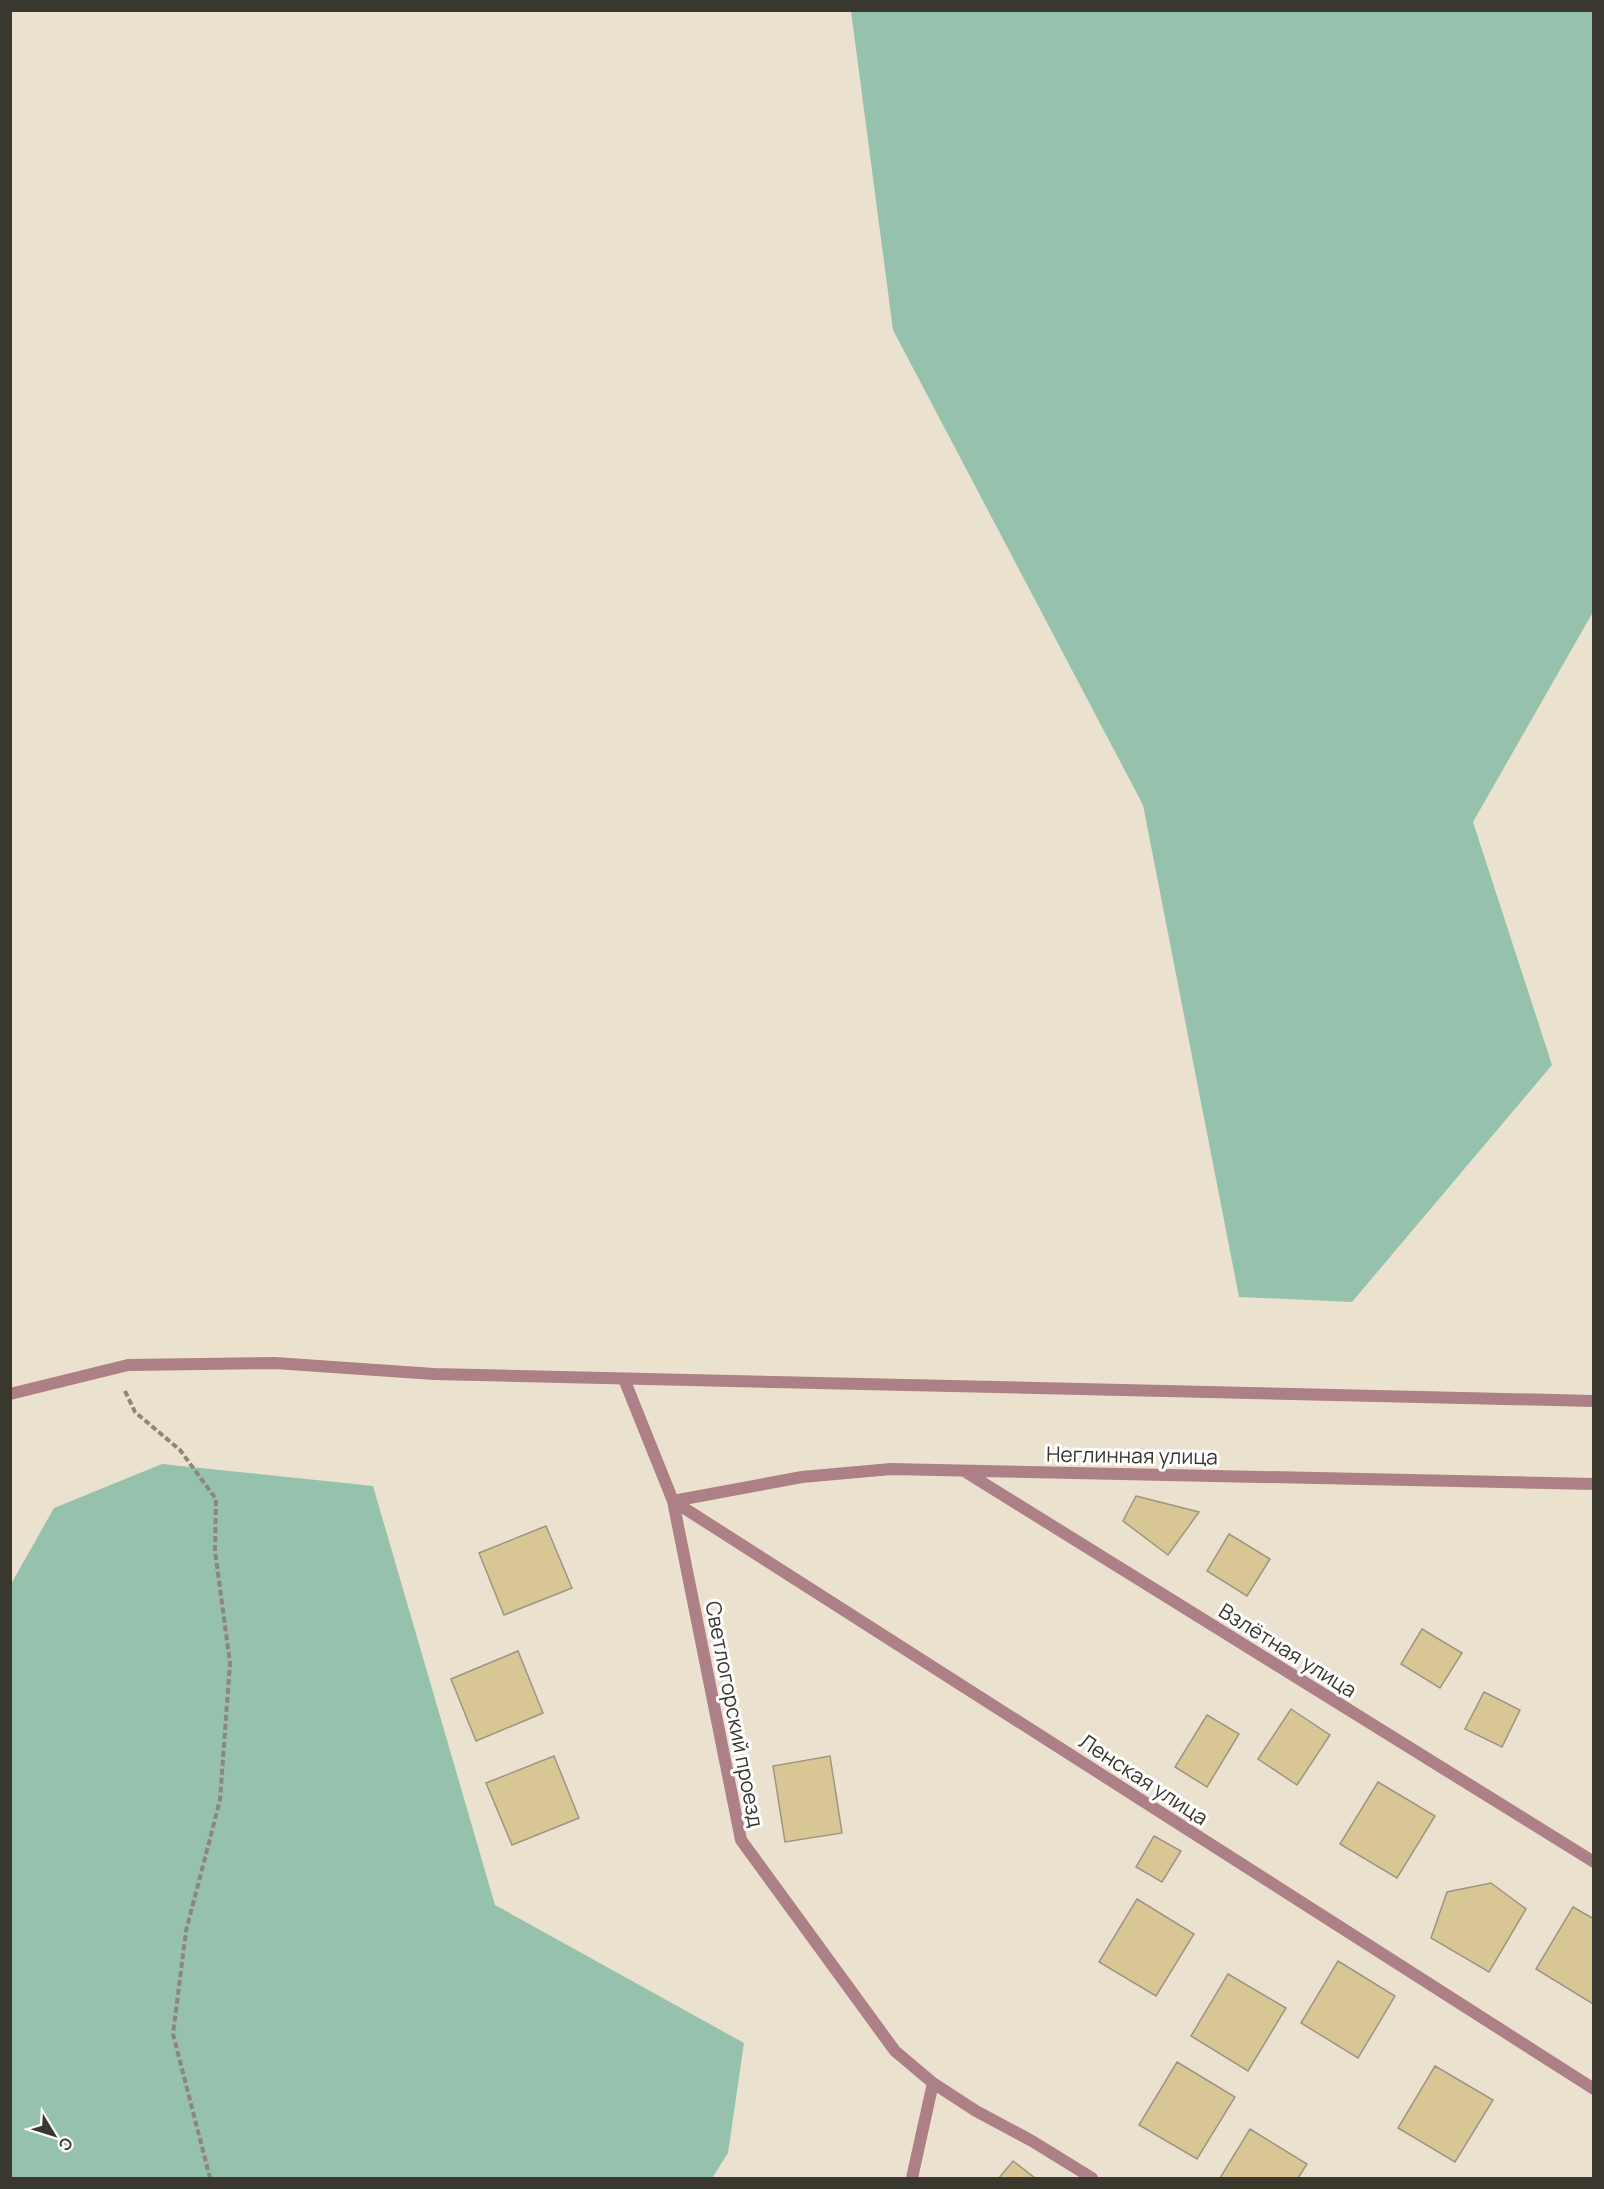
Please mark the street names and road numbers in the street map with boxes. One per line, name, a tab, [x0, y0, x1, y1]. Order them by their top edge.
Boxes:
street label: Неглинная улица	[1046, 1440, 1218, 1470]
street label: Взлётная улица	[1214, 1596, 1362, 1704]
street label: Светлогорский проезд	[699, 1599, 771, 1829]
street label: Ленская улица	[1074, 1727, 1214, 1831]

